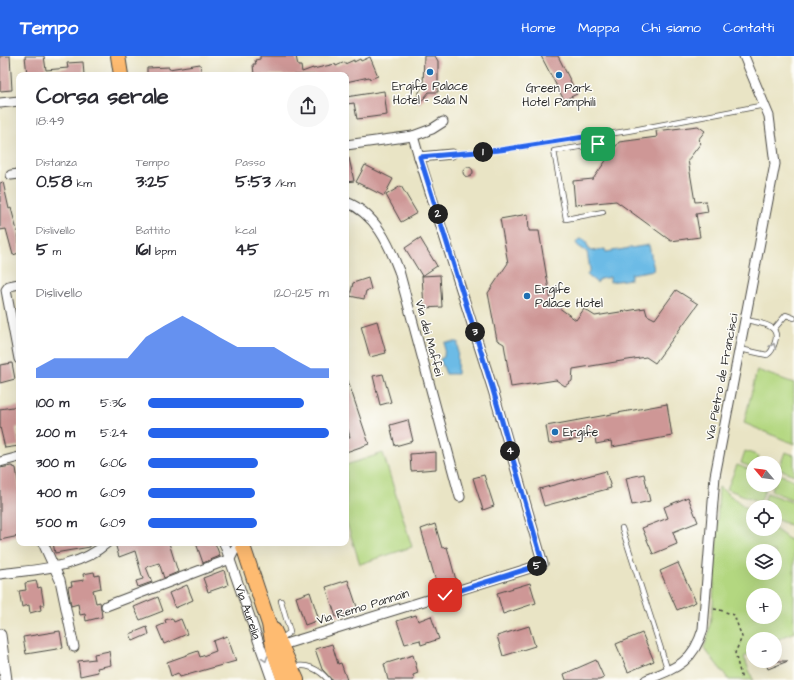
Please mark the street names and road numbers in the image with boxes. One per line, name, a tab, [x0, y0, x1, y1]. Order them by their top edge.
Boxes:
street label: Via dei Maffei	[411, 298, 447, 378]
street label: Via Pietro de Francisci	[701, 312, 743, 442]
street label: Via Aurelia	[231, 582, 266, 642]
street label: Via Remo Pannain	[315, 585, 411, 629]

